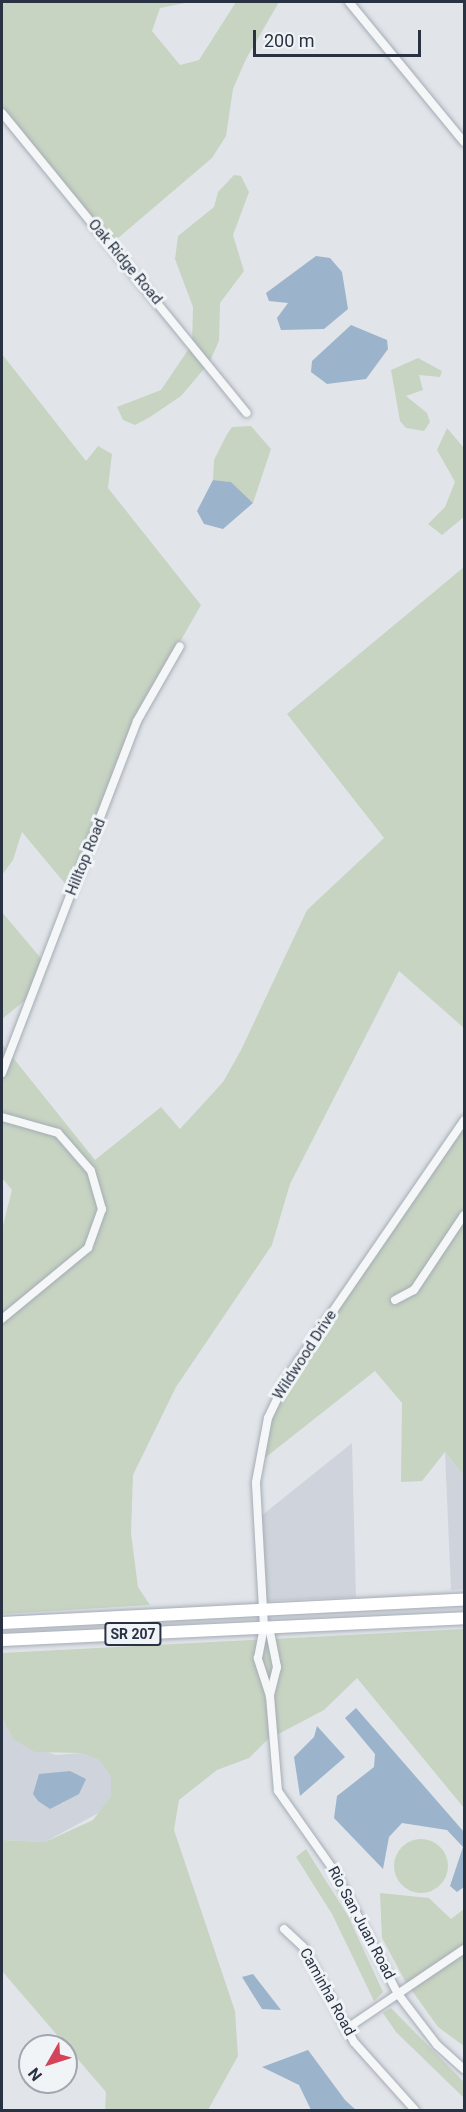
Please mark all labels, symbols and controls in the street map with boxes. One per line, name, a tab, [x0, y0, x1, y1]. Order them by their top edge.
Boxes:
scale bar	[256, 18, 424, 56]
text: 200 m	[264, 30, 315, 51]
street label: Oak Ridge Road	[84, 216, 166, 308]
street label: Hilltop Road	[62, 816, 110, 898]
street label: Wildwood Drive	[269, 1307, 341, 1403]
road number: SR 207	[103, 1623, 163, 1645]
street label: Rio San Juan Road	[324, 1863, 398, 1983]
street label: Caminha Road	[295, 1945, 359, 2039]
north arrow	[18, 2034, 78, 2094]
text: N	[24, 2064, 46, 2085]

